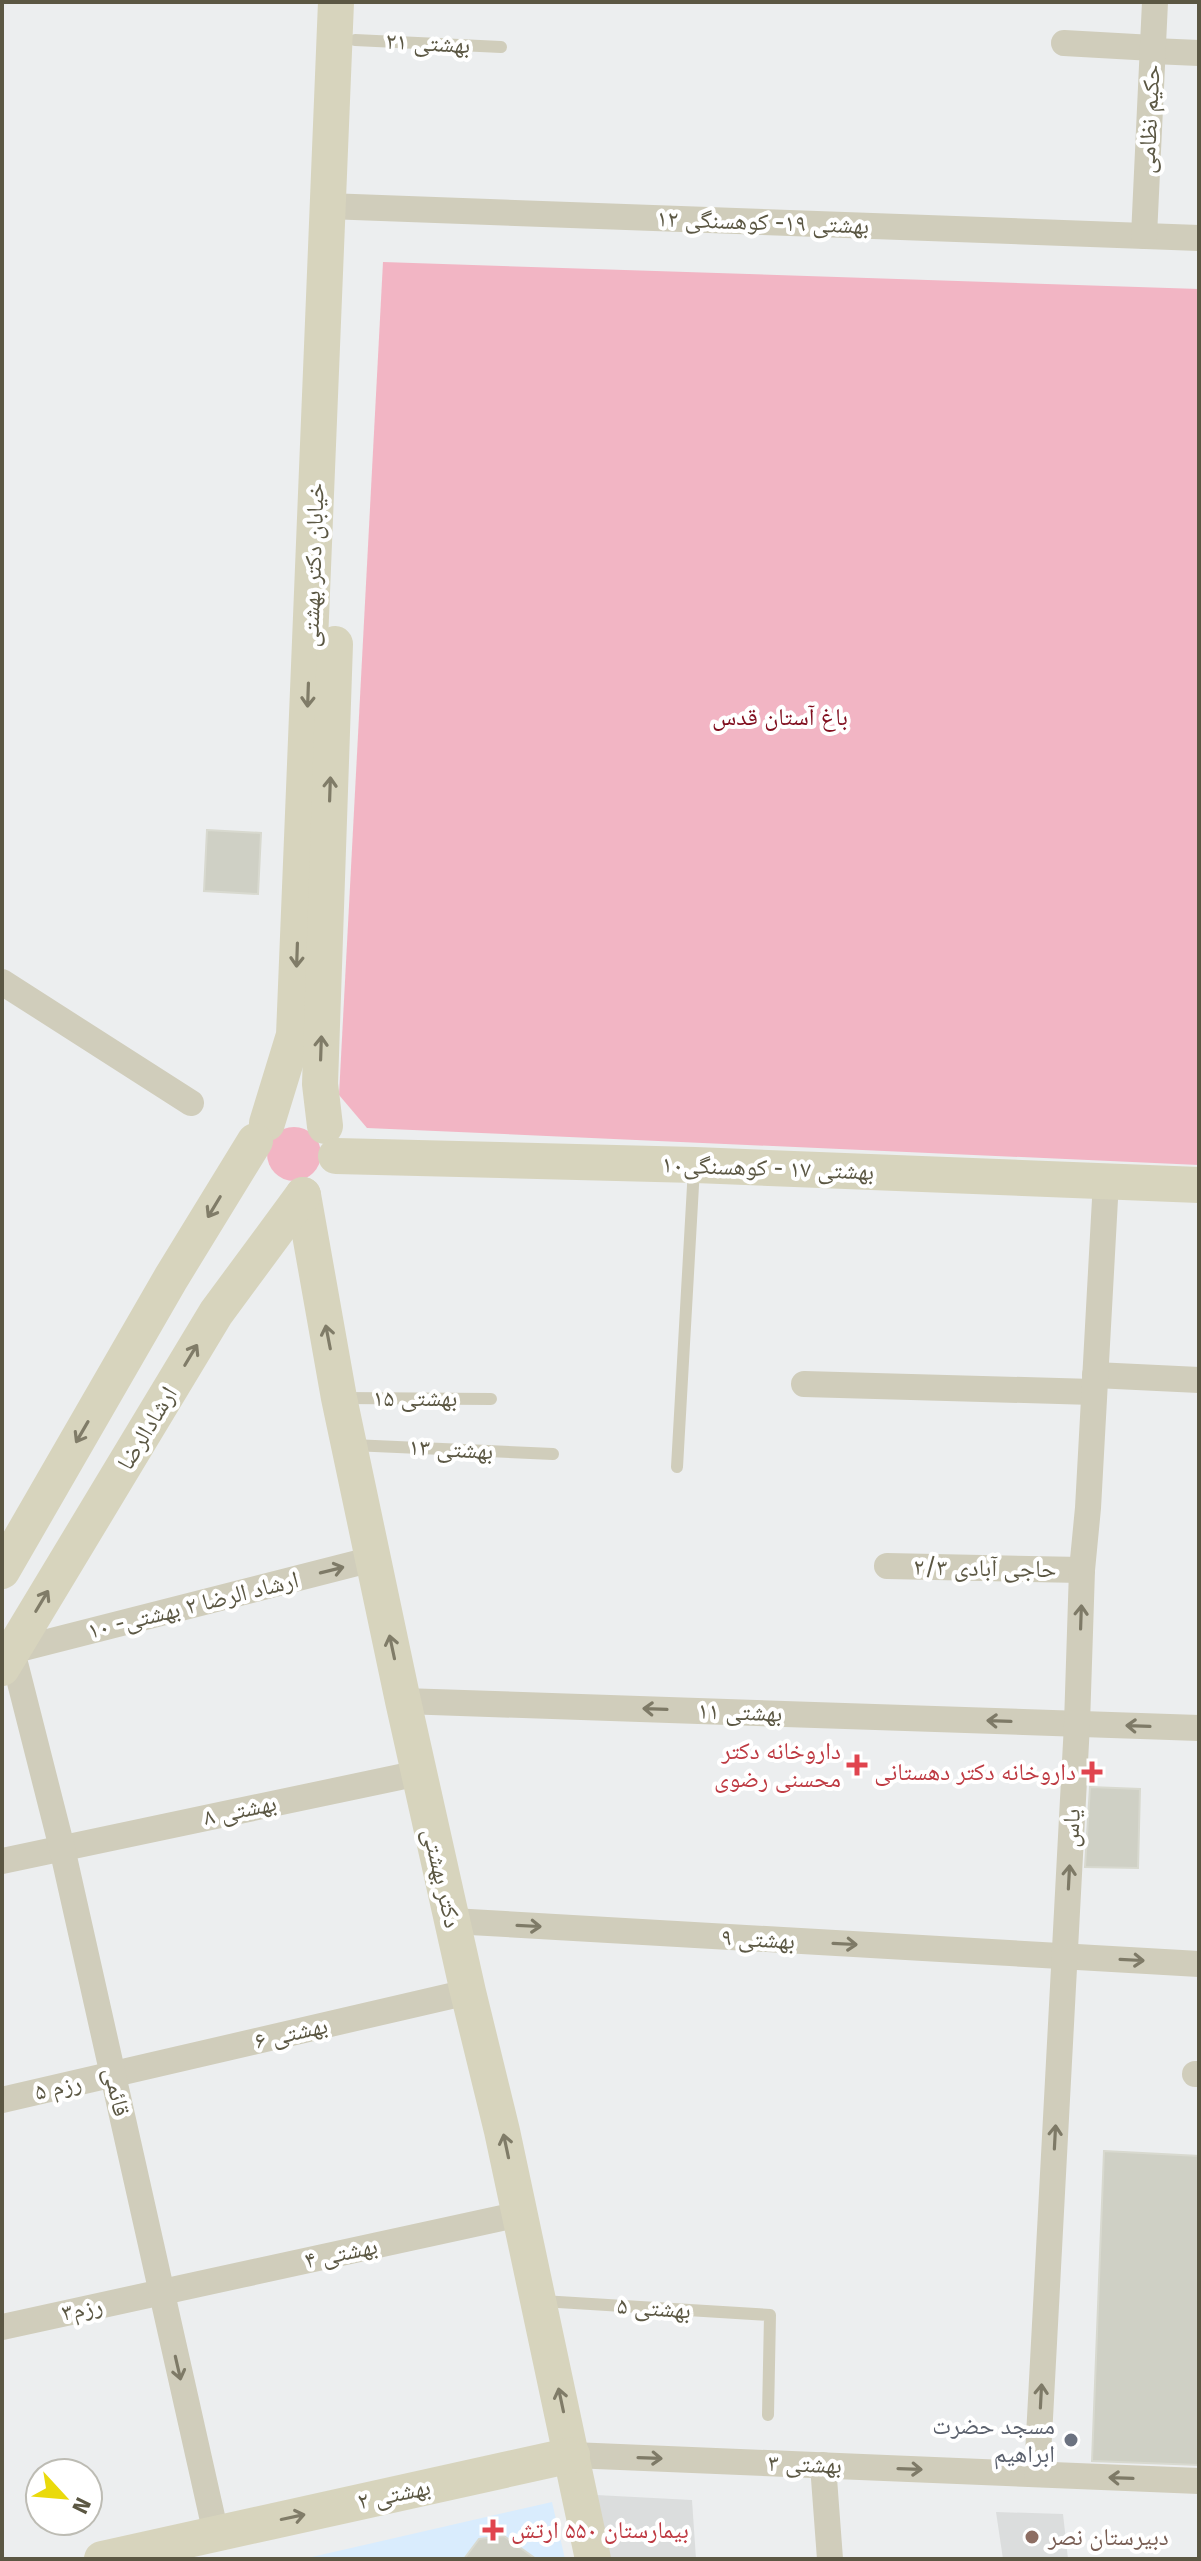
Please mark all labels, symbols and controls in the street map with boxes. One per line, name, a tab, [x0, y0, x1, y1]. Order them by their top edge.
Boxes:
street label: بهشتی ۲۱	[385, 27, 471, 59]
street label: حکیم نظامی	[1132, 64, 1168, 174]
street label: بهشتی ۱۹- کوهسنگی ۱۲	[656, 204, 870, 240]
street label: خیابان دکتر بهشتی	[296, 482, 330, 648]
one-way arrow	[300, 681, 315, 708]
park label: باغ آستان قدس	[712, 703, 848, 732]
one-way arrow	[322, 776, 337, 803]
one-way arrow	[290, 941, 305, 968]
one-way arrow	[314, 1035, 329, 1062]
street label: بهشتی ۱۷ - کوهسنگی۱۰	[661, 1150, 875, 1186]
one-way arrow	[206, 1195, 222, 1218]
one-way arrow	[319, 1325, 334, 1351]
one-way arrow	[183, 1344, 199, 1367]
street label: ارشادالرضا	[111, 1381, 183, 1475]
street label: بهشتی ۱۵	[373, 1384, 457, 1412]
one-way arrow	[74, 1419, 89, 1443]
street label: بهشتی ۱۳	[408, 1433, 494, 1465]
street label: حاجی آبادی ۲/۳	[913, 1553, 1057, 1583]
one-way arrow	[319, 1561, 345, 1576]
street label: ارشاد الرضا ۲ بهشتی- ۱۰	[85, 1565, 301, 1645]
one-way arrow	[35, 1590, 51, 1613]
one-way arrow	[1073, 1604, 1088, 1631]
one-way arrow	[384, 1635, 399, 1660]
street label: بهشتی ۱۱	[697, 1697, 783, 1727]
one-way arrow	[642, 1702, 669, 1717]
one-way arrow	[986, 1714, 1013, 1729]
one-way arrow	[1125, 1718, 1152, 1733]
place label: داروخانه دکتر محسنی رضوی	[714, 1737, 841, 1793]
marker: داروخانه دکتر محسنی رضوی	[848, 1756, 866, 1774]
place label: داروخانه دکتر دهستانی	[874, 1758, 1076, 1786]
marker: داروخانه دکتر دهستانی	[1083, 1763, 1101, 1781]
street label: بهشتی ۸	[201, 1789, 279, 1831]
street label: یاس	[1056, 1808, 1086, 1848]
street label: دکتر بهشتی	[417, 1825, 467, 1931]
one-way arrow	[1061, 1864, 1076, 1891]
one-way arrow	[515, 1918, 542, 1933]
street label: بهشتی ۹	[720, 1923, 796, 1955]
one-way arrow	[831, 1936, 858, 1951]
one-way arrow	[1118, 1953, 1145, 1968]
street label: بهشتی ۶	[252, 2011, 330, 2055]
street label: قائمی	[98, 2065, 136, 2119]
street label: رزم ۵	[32, 2068, 85, 2108]
one-way arrow	[1047, 2124, 1062, 2151]
one-way arrow	[498, 2134, 513, 2159]
street label: بهشتی ۴	[302, 2232, 380, 2274]
street label: رزم۳	[59, 2291, 105, 2329]
street label: بهشتی ۵	[616, 2291, 692, 2325]
one-way arrow	[172, 2355, 187, 2380]
one-way arrow	[1034, 2383, 1049, 2410]
one-way arrow	[553, 2388, 568, 2414]
place label: مسجد حضرت ابراهیم	[932, 2412, 1055, 2470]
marker: مسجد حضرت ابراهیم	[1062, 2431, 1080, 2449]
street label: بهشتی ۳	[768, 2449, 842, 2479]
one-way arrow	[636, 2451, 663, 2466]
north arrow	[24, 2457, 104, 2537]
one-way arrow	[896, 2461, 923, 2476]
one-way arrow	[1108, 2470, 1135, 2485]
street label: بهشتی ۲	[355, 2473, 433, 2515]
text: N	[66, 2493, 97, 2518]
one-way arrow	[279, 2509, 305, 2524]
place label: بیمارستان ۵۵۰ ارتش	[511, 2516, 689, 2544]
marker: بیمارستان ۵۵۰ ارتش	[482, 2519, 504, 2541]
place label: دبیرستان نصر	[1047, 2523, 1169, 2551]
marker: دبیرستان نصر	[1023, 2528, 1041, 2546]

